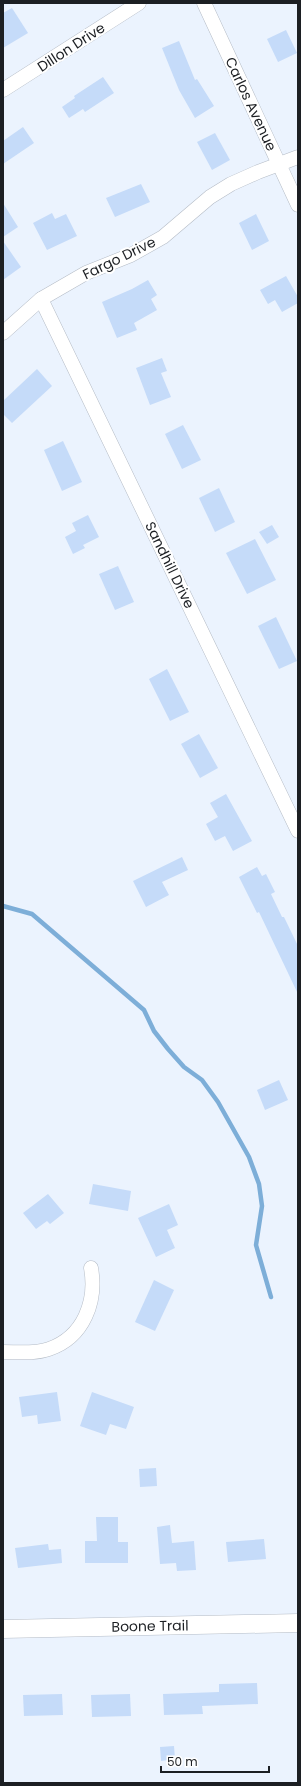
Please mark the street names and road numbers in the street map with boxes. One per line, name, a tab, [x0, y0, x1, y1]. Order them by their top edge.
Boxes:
street label: Dillon Drive	[33, 17, 109, 76]
street label: Carlos Avenue	[220, 54, 282, 155]
street label: Fargo Drive	[79, 232, 159, 284]
street label: Sandhill Drive	[140, 518, 200, 612]
street label: Boone Trail	[111, 1615, 189, 1637]

